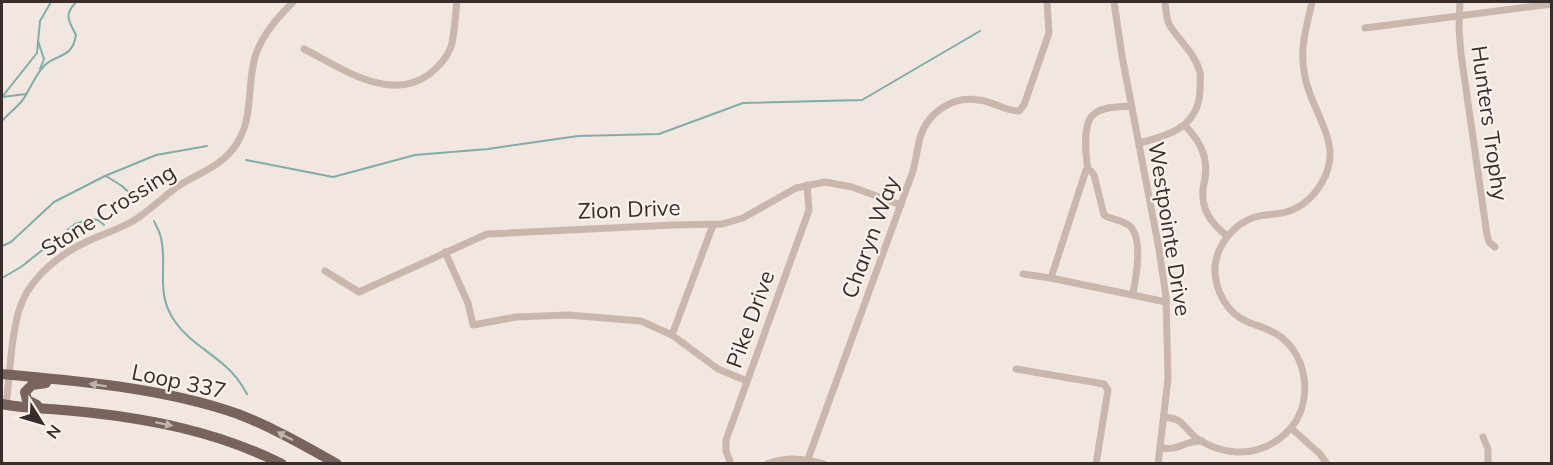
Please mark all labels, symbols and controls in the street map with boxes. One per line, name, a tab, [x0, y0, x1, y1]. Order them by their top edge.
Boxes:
street label: Hunters Trophy	[1465, 44, 1515, 203]
street label: Westpointe Drive	[1142, 140, 1198, 318]
street label: Stone Crossing	[36, 158, 180, 262]
street label: Charyn Way	[835, 172, 905, 302]
street label: Zion Drive	[577, 193, 681, 225]
street label: Pike Drive	[719, 267, 781, 371]
street label: Loop 337	[129, 357, 229, 405]
one-way arrow	[89, 380, 108, 389]
north arrow	[12, 393, 72, 453]
one-way arrow	[155, 419, 173, 429]
text: N	[42, 421, 66, 443]
one-way arrow	[277, 431, 294, 440]

